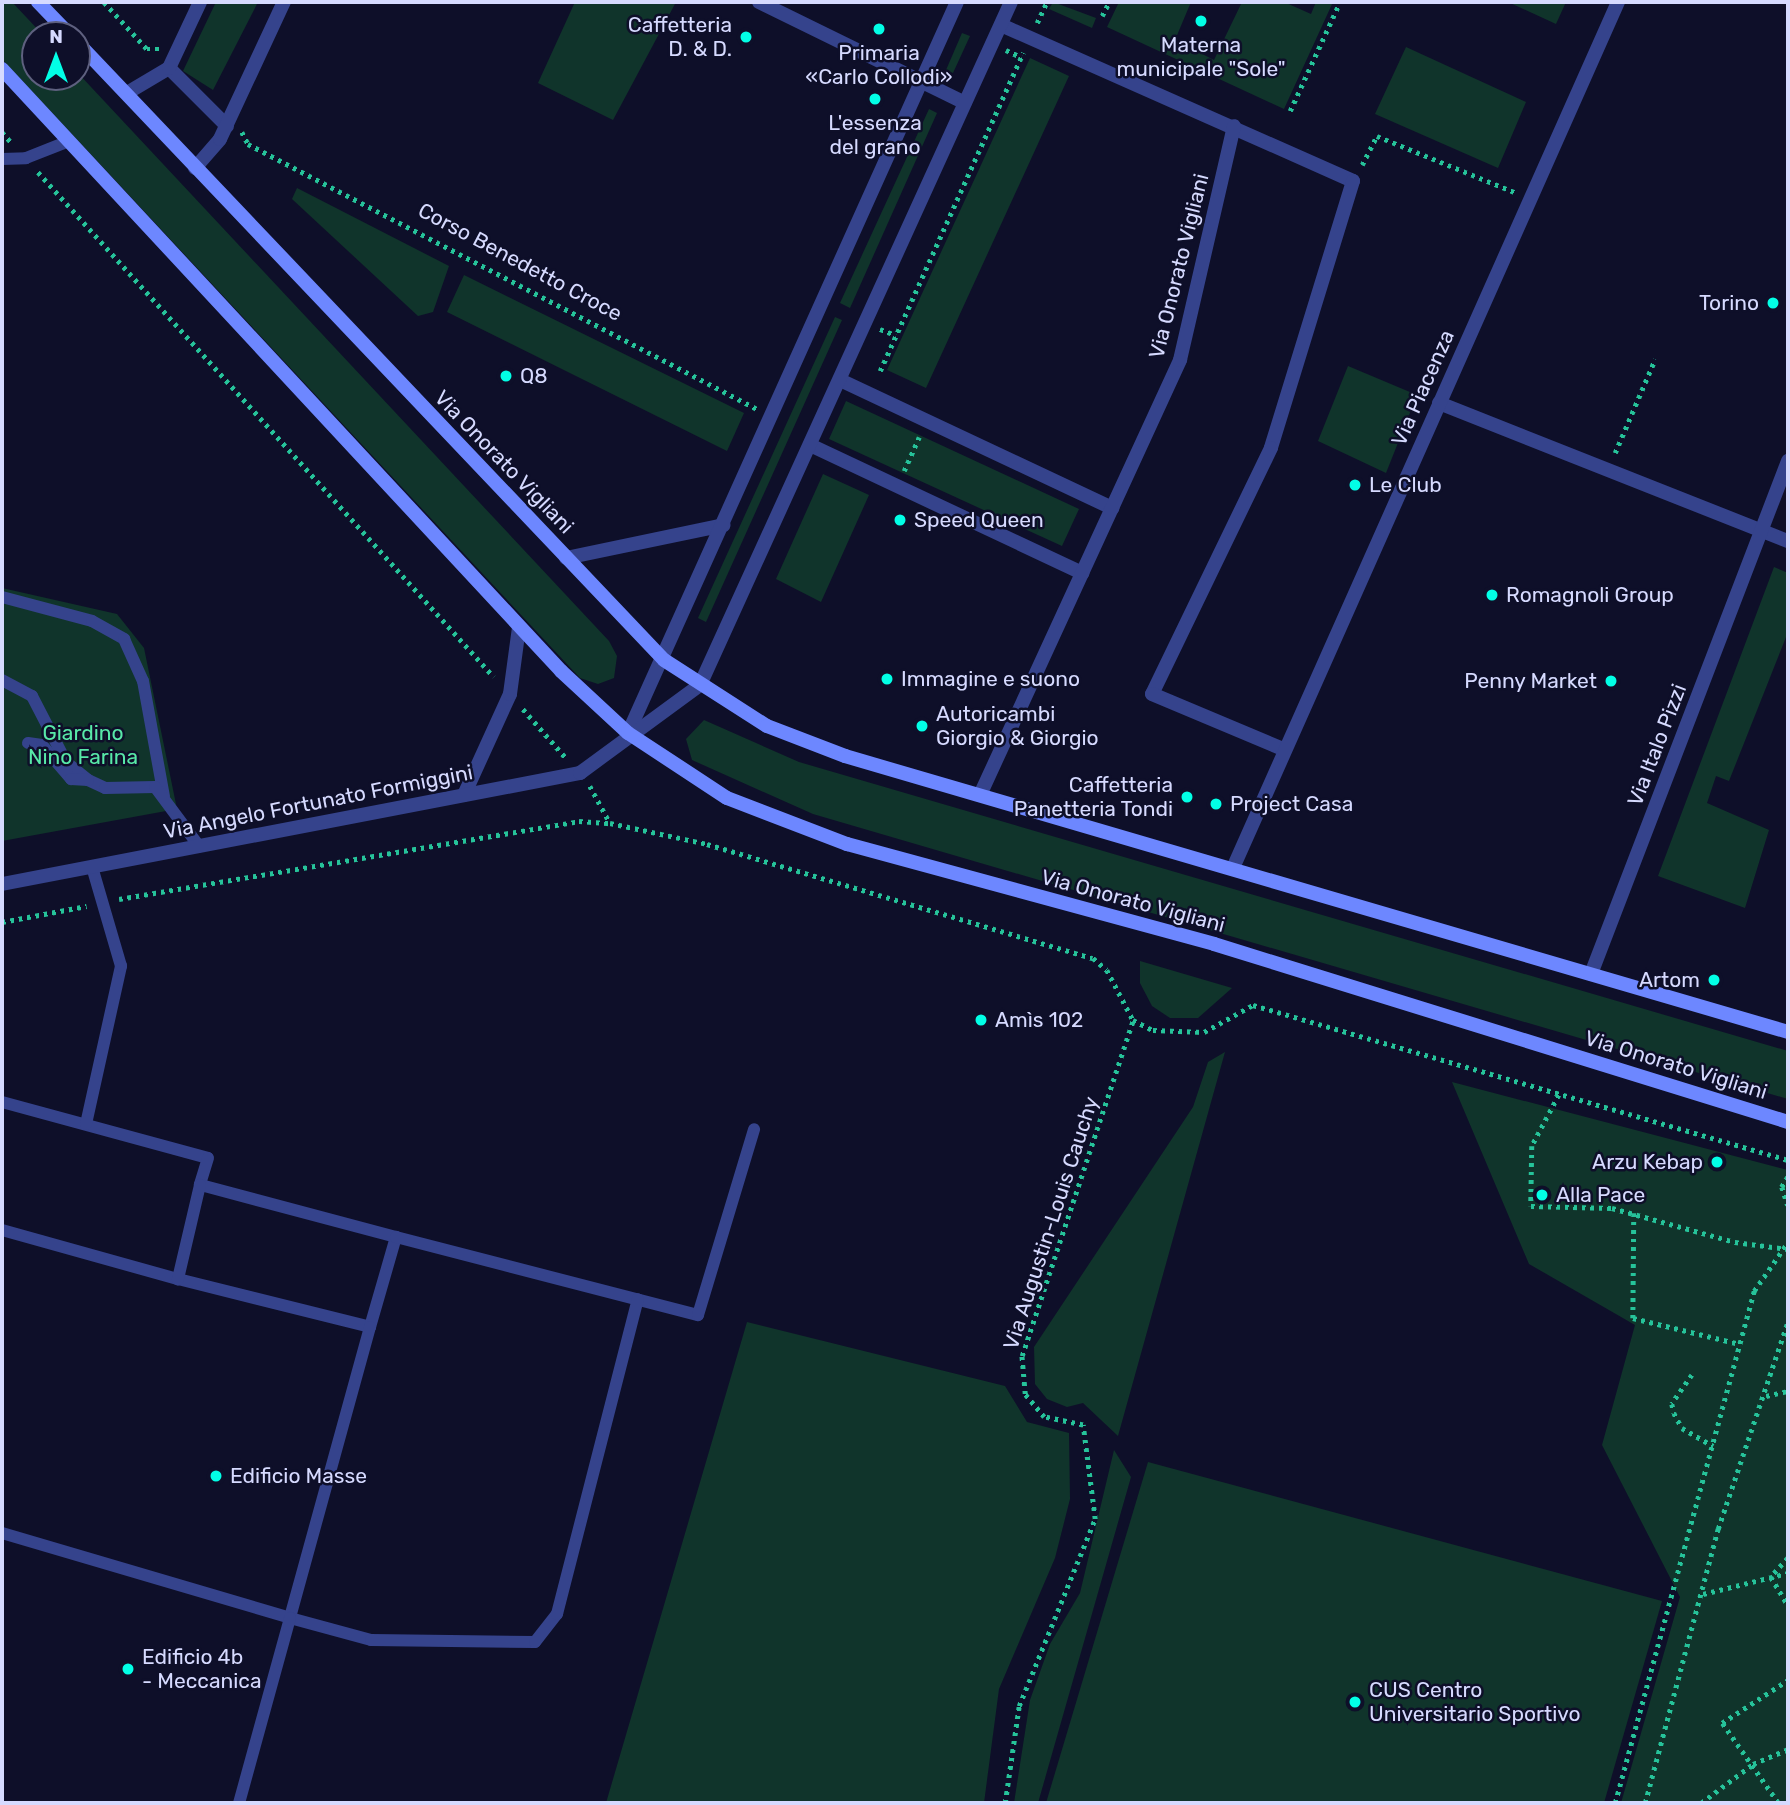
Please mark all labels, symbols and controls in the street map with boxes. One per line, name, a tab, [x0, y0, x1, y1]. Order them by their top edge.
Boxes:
place label: Caffetteria D. & D.	[628, 12, 732, 62]
marker: Materna municipale "Sole"	[1193, 13, 1209, 29]
north arrow	[21, 21, 91, 91]
marker: Primaria «Carlo Collodi»	[871, 21, 887, 37]
text: N	[49, 25, 63, 48]
marker: Caffetteria D. & D.	[738, 29, 754, 45]
place label: Materna municipale "Sole"	[1116, 32, 1286, 82]
place label: Primaria «Carlo Collodi»	[805, 40, 953, 90]
marker: L'essenza del grano	[867, 91, 883, 107]
place label: L'essenza del grano	[828, 110, 922, 160]
street label: Via Onorato Vigliani	[1144, 171, 1214, 361]
street label: Corso Benedetto Croce	[414, 198, 626, 326]
place label: Torino	[1699, 290, 1759, 316]
marker: Torino	[1765, 295, 1781, 311]
street label: Via Piacenza	[1386, 326, 1460, 450]
place label: Q8	[520, 363, 548, 389]
marker: Q8	[498, 368, 514, 384]
street label: Via Onorato Vigliani	[429, 385, 579, 539]
place label: Le Club	[1369, 472, 1442, 498]
marker: Le Club	[1347, 477, 1363, 493]
place label: Speed Queen	[914, 507, 1044, 533]
marker: Speed Queen	[892, 512, 908, 528]
place label: Romagnoli Group	[1506, 582, 1674, 608]
marker: Romagnoli Group	[1484, 587, 1500, 603]
place label: Immagine e suono	[901, 666, 1080, 692]
place label: Penny Market	[1464, 668, 1597, 694]
marker: Immagine e suono	[879, 671, 895, 687]
marker: Penny Market	[1603, 673, 1619, 689]
street label: Via Italo Pizzi	[1622, 681, 1692, 809]
place label: Autoricambi Giorgio & Giorgio	[936, 701, 1099, 751]
marker: Autoricambi Giorgio & Giorgio	[914, 718, 930, 734]
park label: Giardino Nino Farina	[28, 720, 138, 770]
street label: Via Angelo Fortunato Formiggini	[161, 760, 475, 844]
place label: Caffetteria Panetteria Tondi	[1013, 772, 1173, 822]
marker: Caffetteria Panetteria Tondi	[1179, 789, 1195, 805]
place label: Project Casa	[1230, 791, 1353, 817]
marker: Project Casa	[1208, 796, 1224, 812]
street label: Via Onorato Vigliani	[1038, 864, 1228, 938]
place label: Artom	[1639, 967, 1700, 993]
marker: Artom	[1706, 972, 1722, 988]
place label: Amìs 102	[995, 1007, 1083, 1033]
marker: Amìs 102	[973, 1012, 989, 1028]
street label: Via Onorato Vigliani	[1581, 1025, 1771, 1105]
street label: Via Augustin-Louis Cauchy	[998, 1093, 1104, 1353]
place label: Arzu Kebap	[1592, 1149, 1703, 1175]
marker: Arzu Kebap	[1709, 1154, 1725, 1170]
place label: Alla Pace	[1556, 1182, 1645, 1208]
marker: Alla Pace	[1534, 1187, 1550, 1203]
place label: Edificio Masse	[230, 1463, 367, 1489]
marker: Edificio Masse	[208, 1468, 224, 1484]
place label: Edificio 4b - Meccanica	[142, 1644, 262, 1694]
marker: Edificio 4b - Meccanica	[120, 1661, 136, 1677]
place label: CUS Centro Universitario Sportivo	[1369, 1677, 1581, 1727]
marker: CUS Centro Universitario Sportivo	[1347, 1694, 1363, 1710]

